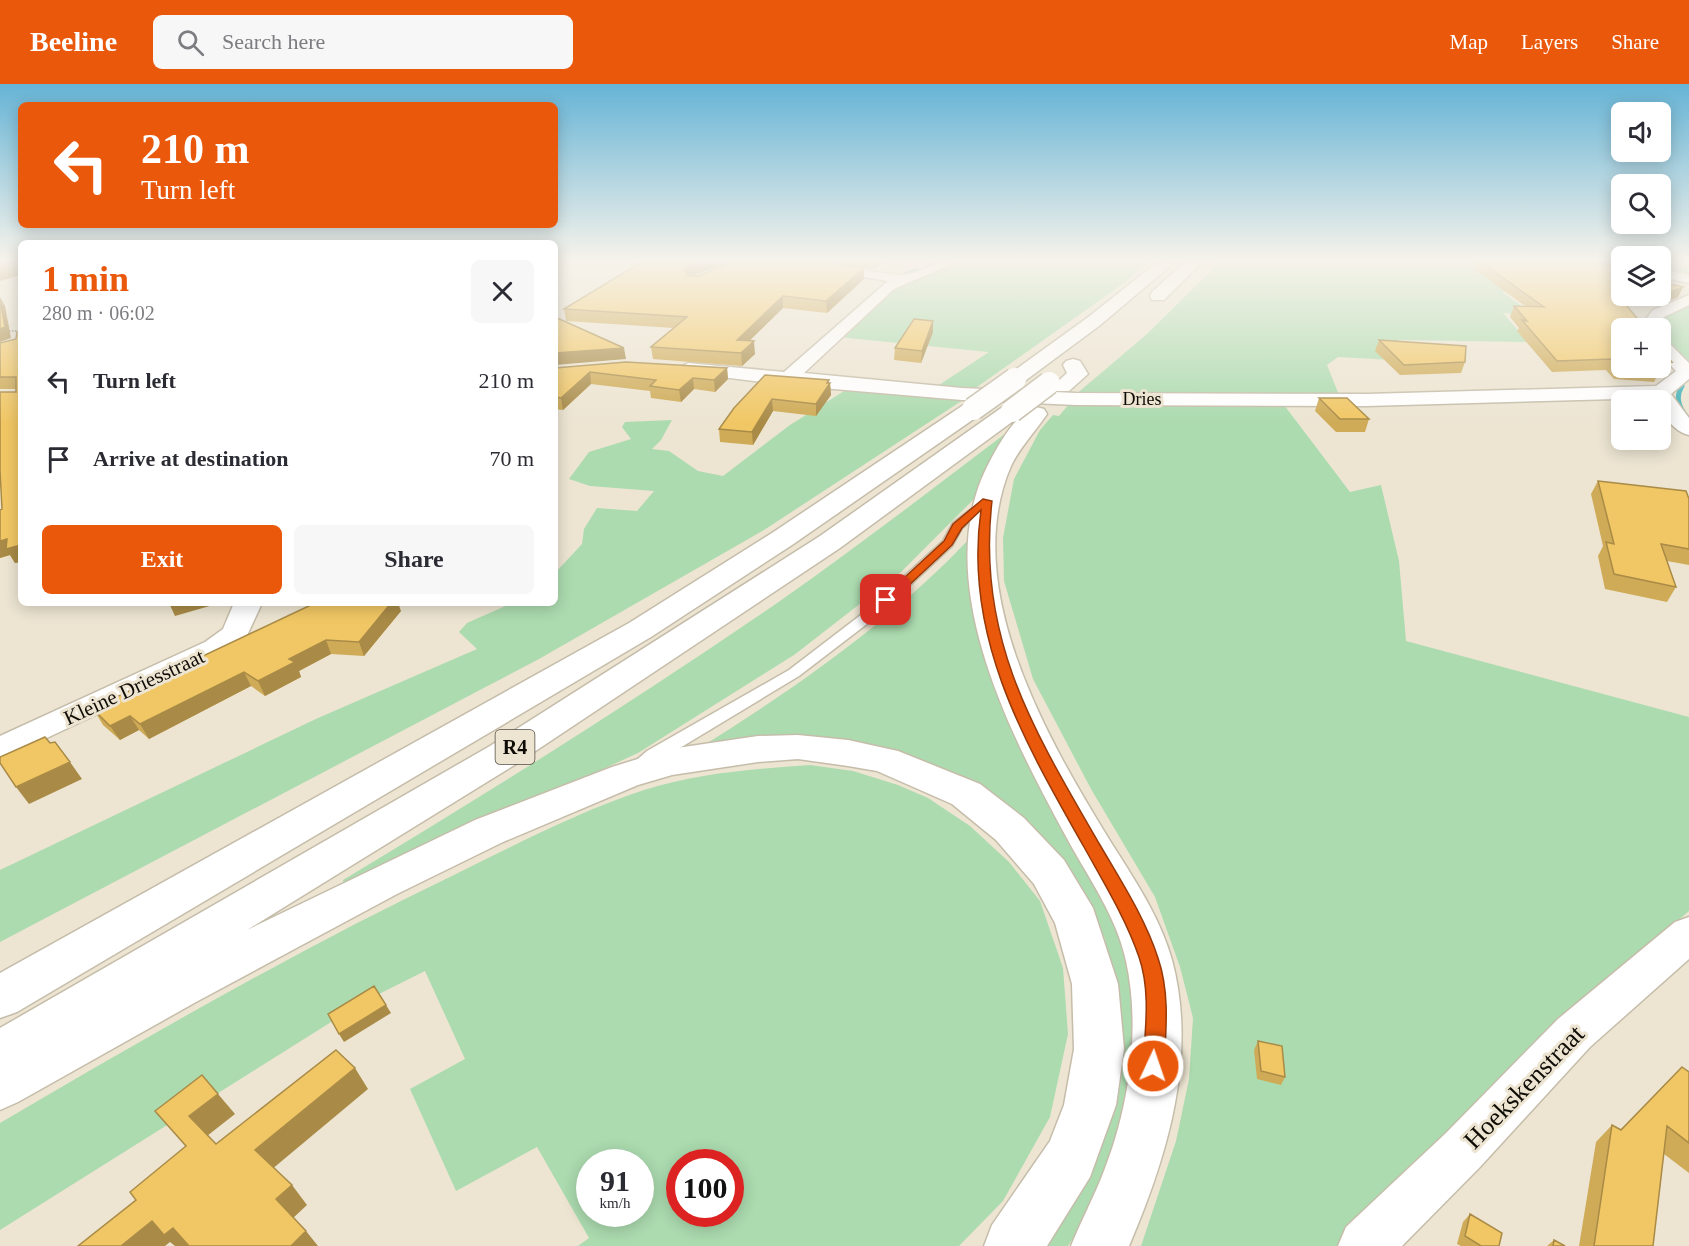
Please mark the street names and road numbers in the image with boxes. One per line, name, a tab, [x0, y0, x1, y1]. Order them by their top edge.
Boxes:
street label: Dries	[1123, 389, 1162, 409]
street label: Kleine Driesstraat	[60, 644, 208, 730]
road number: R4	[496, 730, 534, 764]
street label: Hoekskenstraat	[1458, 1019, 1591, 1155]

